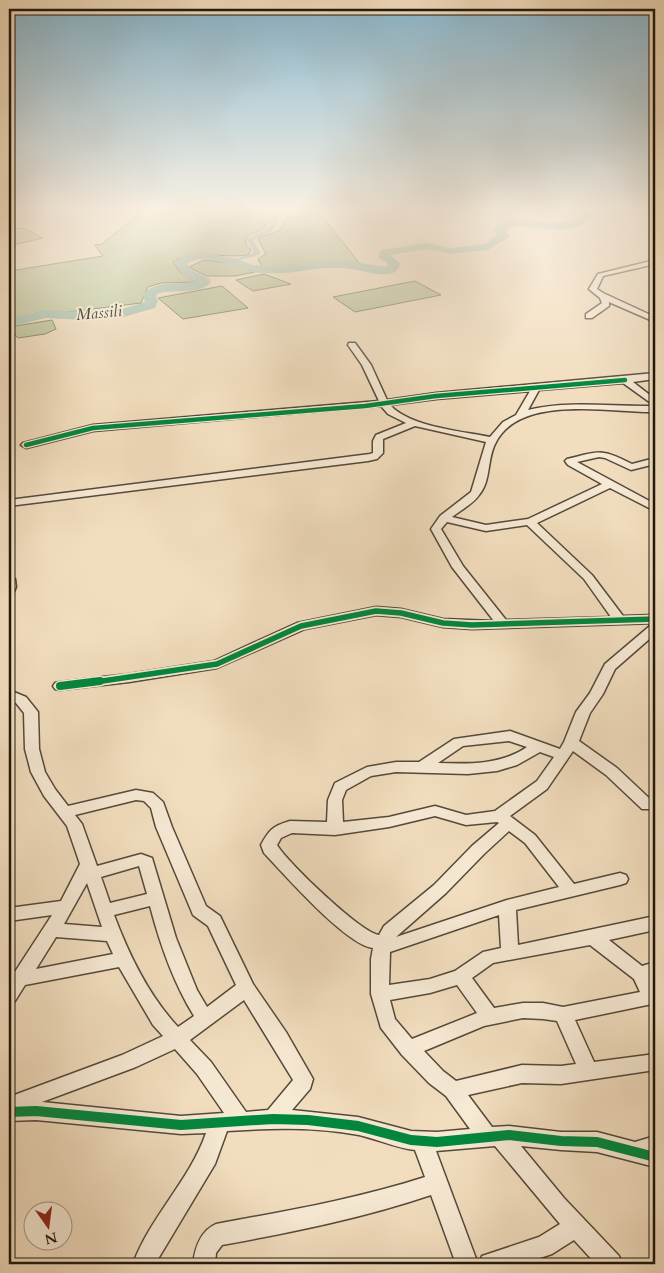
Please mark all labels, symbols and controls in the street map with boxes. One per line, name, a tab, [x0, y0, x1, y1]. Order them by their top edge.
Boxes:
water label: Massili	[75, 300, 123, 326]
north arrow	[22, 1200, 72, 1250]
text: N	[43, 1227, 59, 1249]

